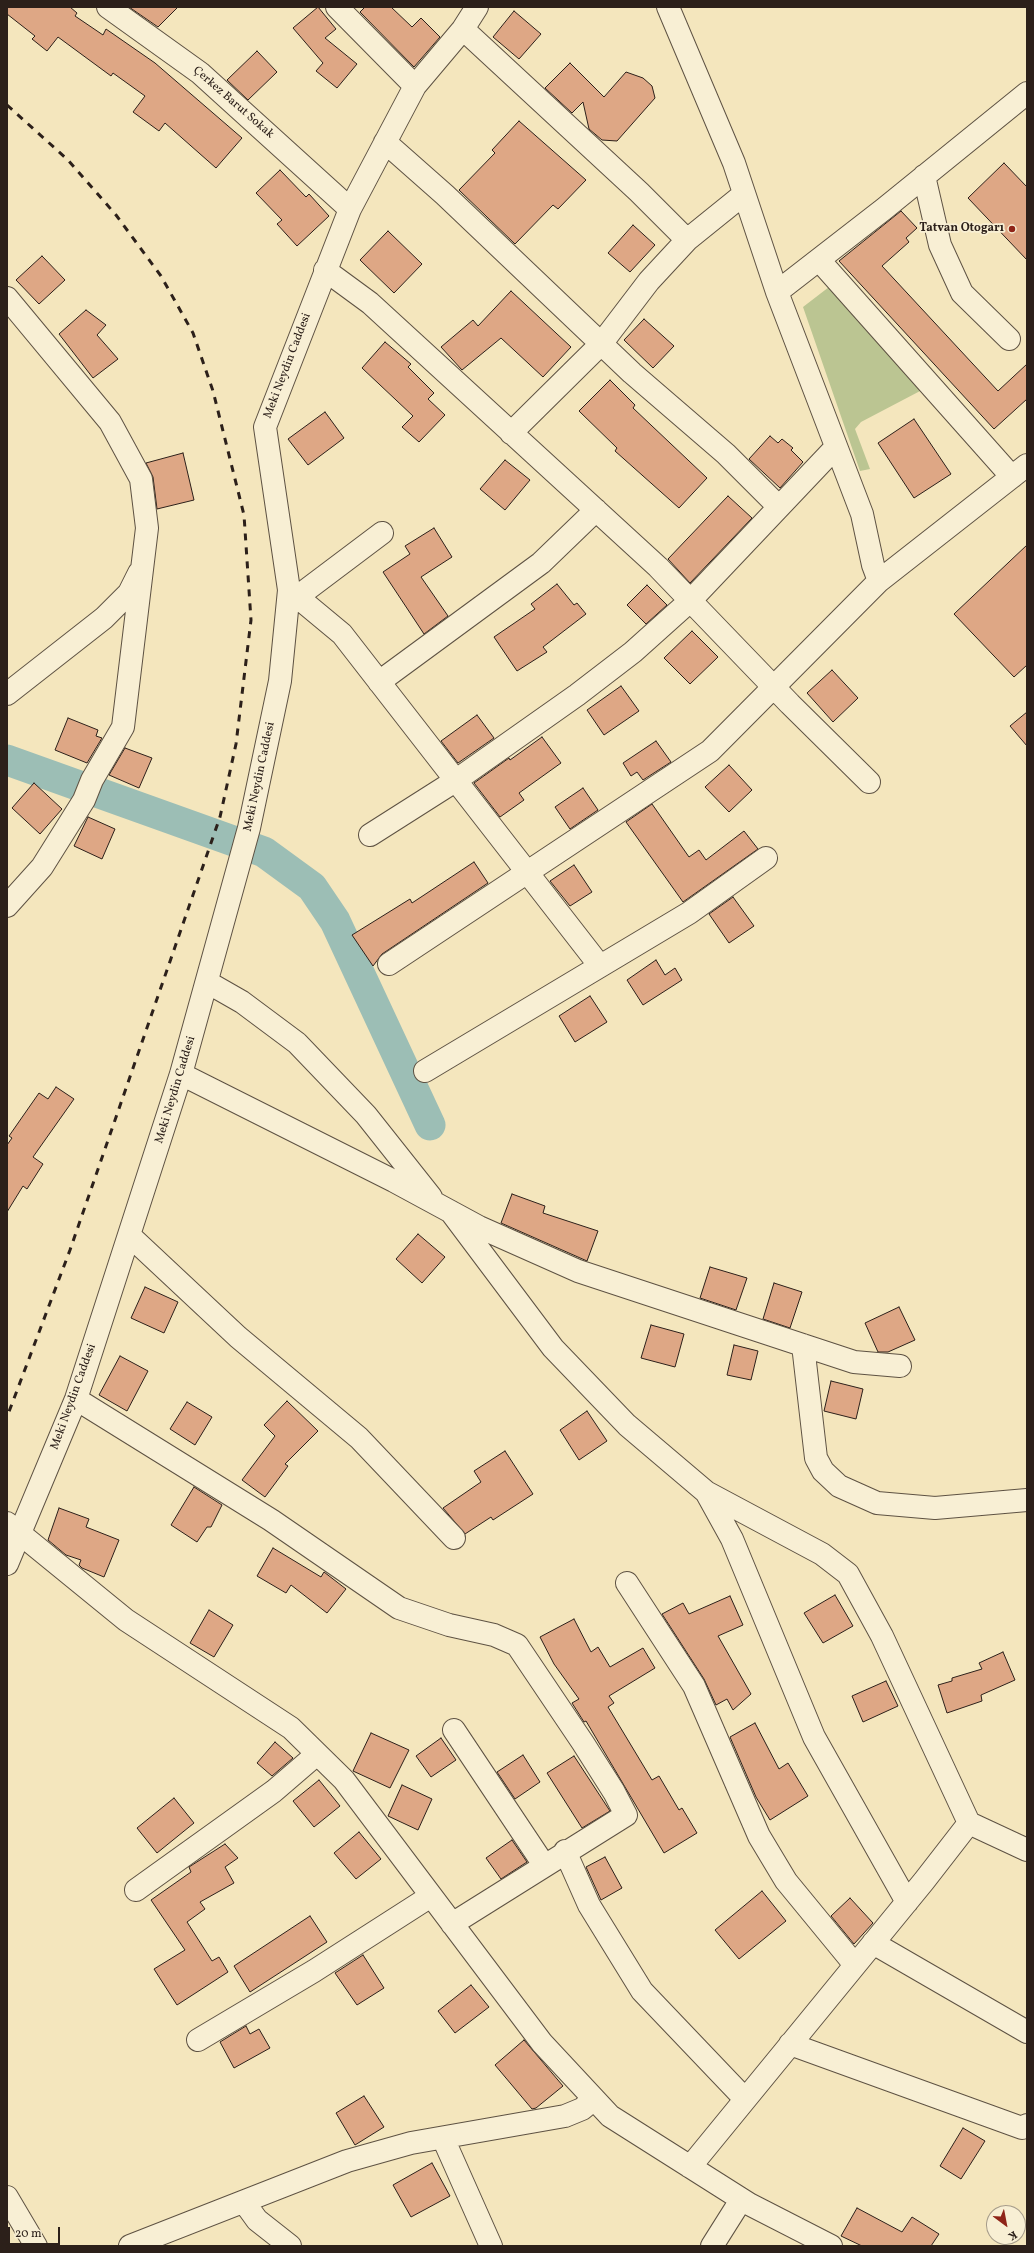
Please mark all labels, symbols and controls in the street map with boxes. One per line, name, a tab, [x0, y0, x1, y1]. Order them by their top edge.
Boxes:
street label: Çerkez Barut Sokak	[189, 64, 277, 142]
place label: Tatvan Otogarı	[919, 222, 1004, 236]
marker: Tatvan Otogarı	[1007, 224, 1017, 234]
street label: Meki Neydin Caddesi	[261, 311, 315, 421]
street label: Meki Neydin Caddesi	[241, 721, 279, 833]
street label: Meki Neydin Caddesi	[153, 1034, 199, 1146]
street label: Meki Neydin Caddesi	[48, 1342, 100, 1452]
north arrow	[986, 2205, 1026, 2245]
scale bar	[10, 2219, 62, 2245]
text: 20 m	[15, 2226, 42, 2242]
text: K	[1005, 2226, 1019, 2243]

